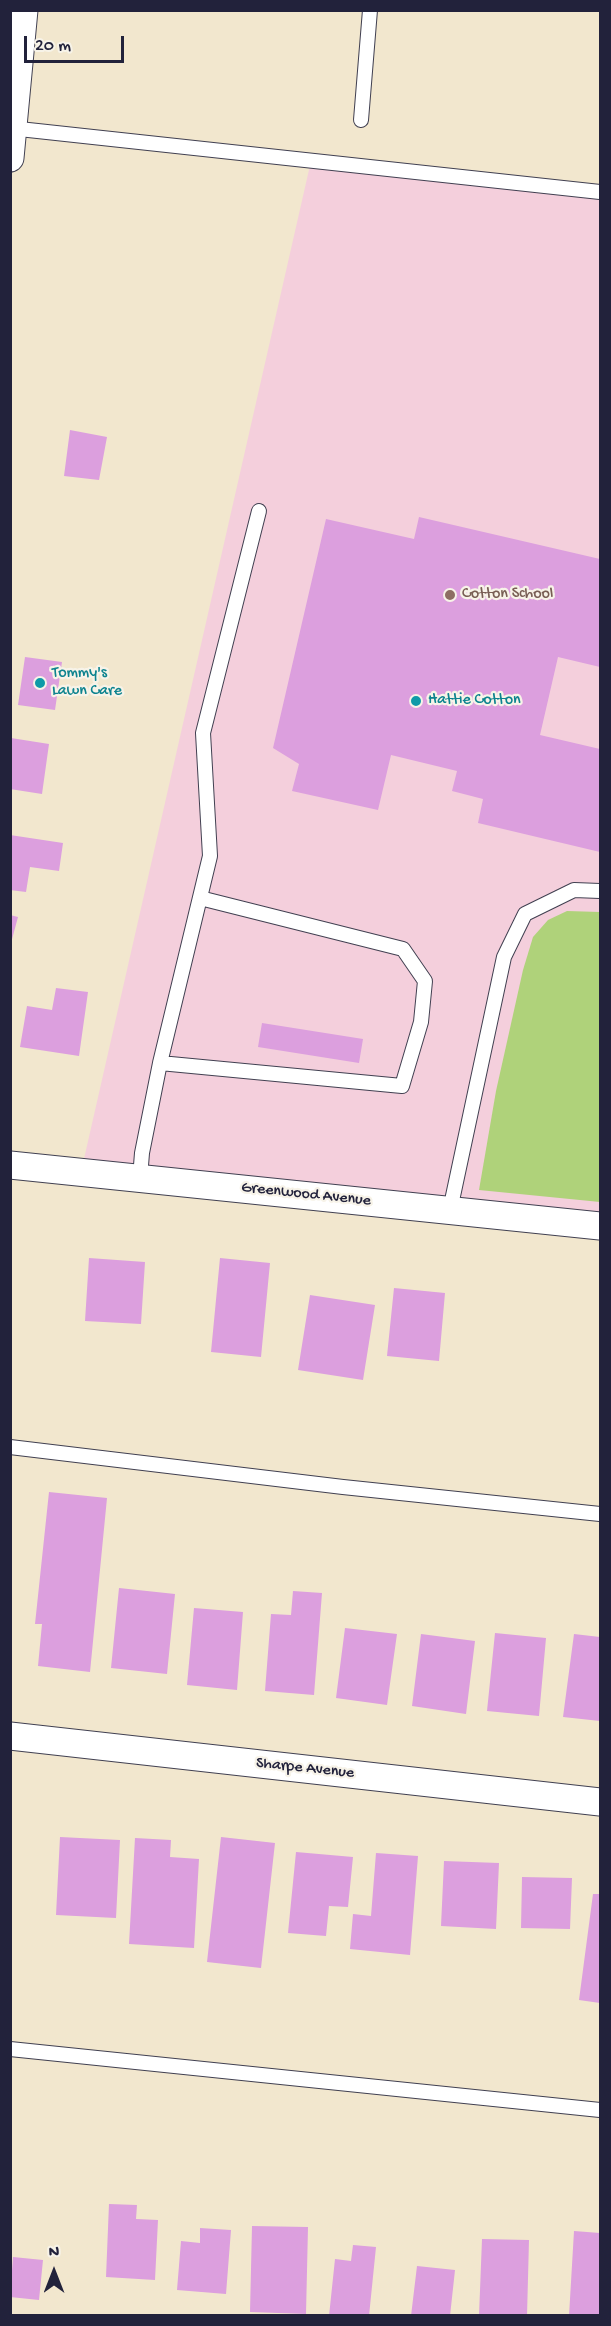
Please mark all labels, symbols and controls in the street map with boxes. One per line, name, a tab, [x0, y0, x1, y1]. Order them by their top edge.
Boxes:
scale bar	[27, 24, 128, 62]
text: 20 m	[35, 36, 71, 57]
place label: Cotton School	[462, 585, 553, 605]
marker: Cotton School	[443, 588, 457, 602]
place label: Tommy's Lawn Care	[52, 664, 122, 702]
marker: Tommy's Lawn Care	[33, 676, 47, 690]
place label: Hattie Cotton	[428, 691, 521, 711]
marker: Hattie Cotton	[409, 694, 423, 708]
street label: Greenwood Avenue	[240, 1179, 372, 1211]
street label: Sharpe Avenue	[255, 1754, 355, 1784]
north arrow	[24, 2242, 84, 2302]
text: N	[49, 2244, 59, 2263]

